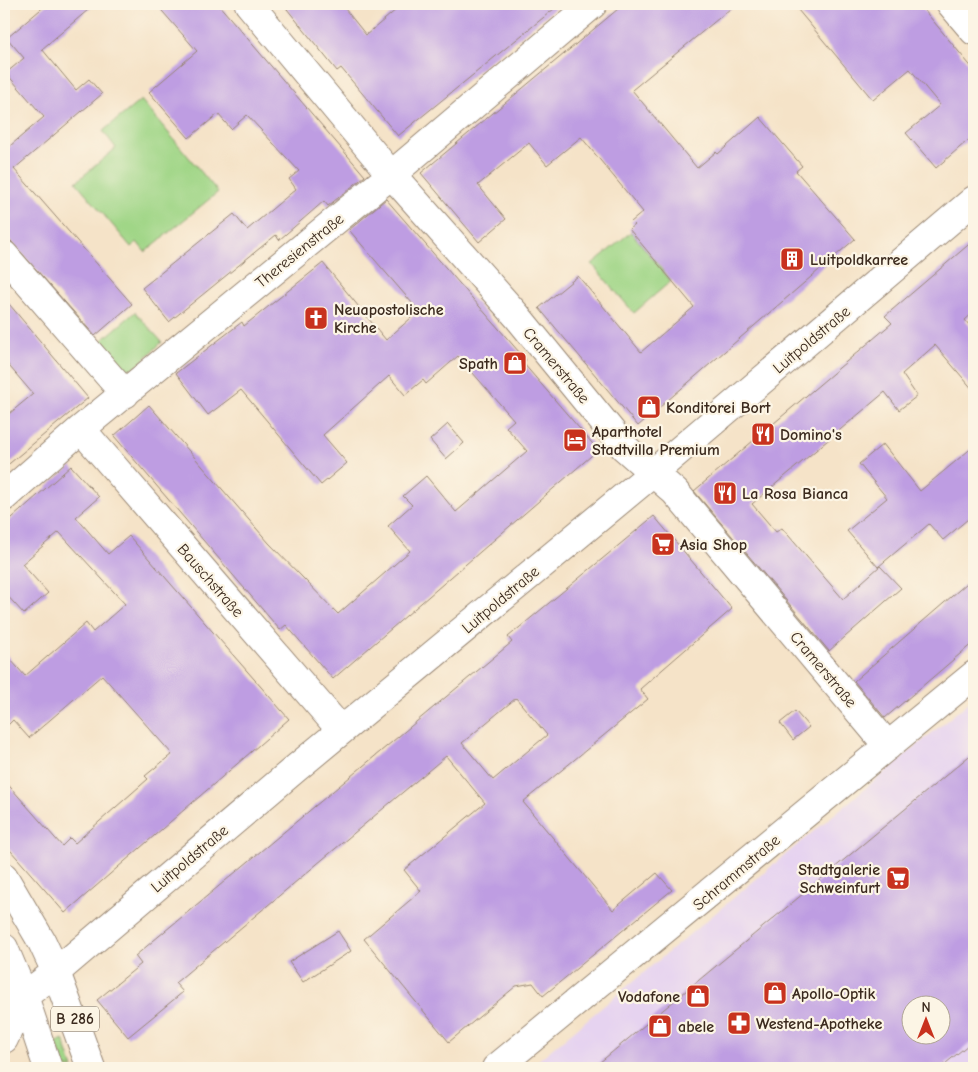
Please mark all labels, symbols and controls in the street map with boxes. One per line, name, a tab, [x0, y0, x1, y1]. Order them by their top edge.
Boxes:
street label: Theresienstraße	[252, 210, 347, 292]
building icon: Luitpoldkarree	[779, 246, 805, 272]
place label: Luitpoldkarree	[810, 251, 908, 269]
place label: Neuapostolische Kirche	[334, 301, 444, 337]
street label: Luitpoldstraße	[769, 302, 854, 377]
church icon: Neuapostolische Kirche	[303, 305, 329, 331]
street label: Cramerstraße	[519, 324, 593, 407]
shop icon: Spath	[502, 350, 528, 376]
place label: Spath	[459, 355, 498, 373]
shop icon: Konditorei Bort	[636, 394, 662, 420]
place label: Konditorei Bort	[666, 399, 771, 417]
restaurant icon: Domino's	[750, 421, 776, 447]
place label: Aparthotel Stadtvilla Premium	[592, 423, 720, 459]
place label: Domino's	[780, 426, 842, 444]
hotel icon: Aparthotel Stadtvilla Premium	[562, 427, 588, 453]
restaurant icon: La Rosa Bianca	[712, 480, 738, 506]
place label: La Rosa Bianca	[742, 485, 848, 503]
supermarket icon: Asia Shop	[650, 531, 676, 557]
place label: Asia Shop	[680, 536, 747, 554]
street label: Bauschstraße	[174, 540, 247, 621]
street label: Luitpoldstraße	[458, 562, 543, 637]
street label: Cramerstraße	[786, 628, 860, 711]
street label: Luitpoldstraße	[147, 821, 232, 896]
street label: Schrammstraße	[690, 831, 784, 914]
place label: Stadtgalerie Schweinfurt	[798, 861, 881, 897]
supermarket icon: Stadtgalerie Schweinfurt	[885, 865, 911, 891]
shop icon: Apollo-Optik	[762, 980, 788, 1006]
shop icon: Vodafone	[685, 983, 711, 1009]
place label: Apollo-Optik	[792, 985, 875, 1003]
place label: Vodafone	[618, 988, 680, 1006]
north arrow	[900, 994, 950, 1044]
text: N	[921, 999, 931, 1016]
road number: B 286	[51, 1006, 99, 1032]
pharmacy icon: Westend-Apotheke	[726, 1010, 752, 1036]
shop icon: abele	[647, 1013, 673, 1039]
place label: Westend-Apotheke	[756, 1015, 882, 1033]
place label: abele	[678, 1018, 714, 1036]

